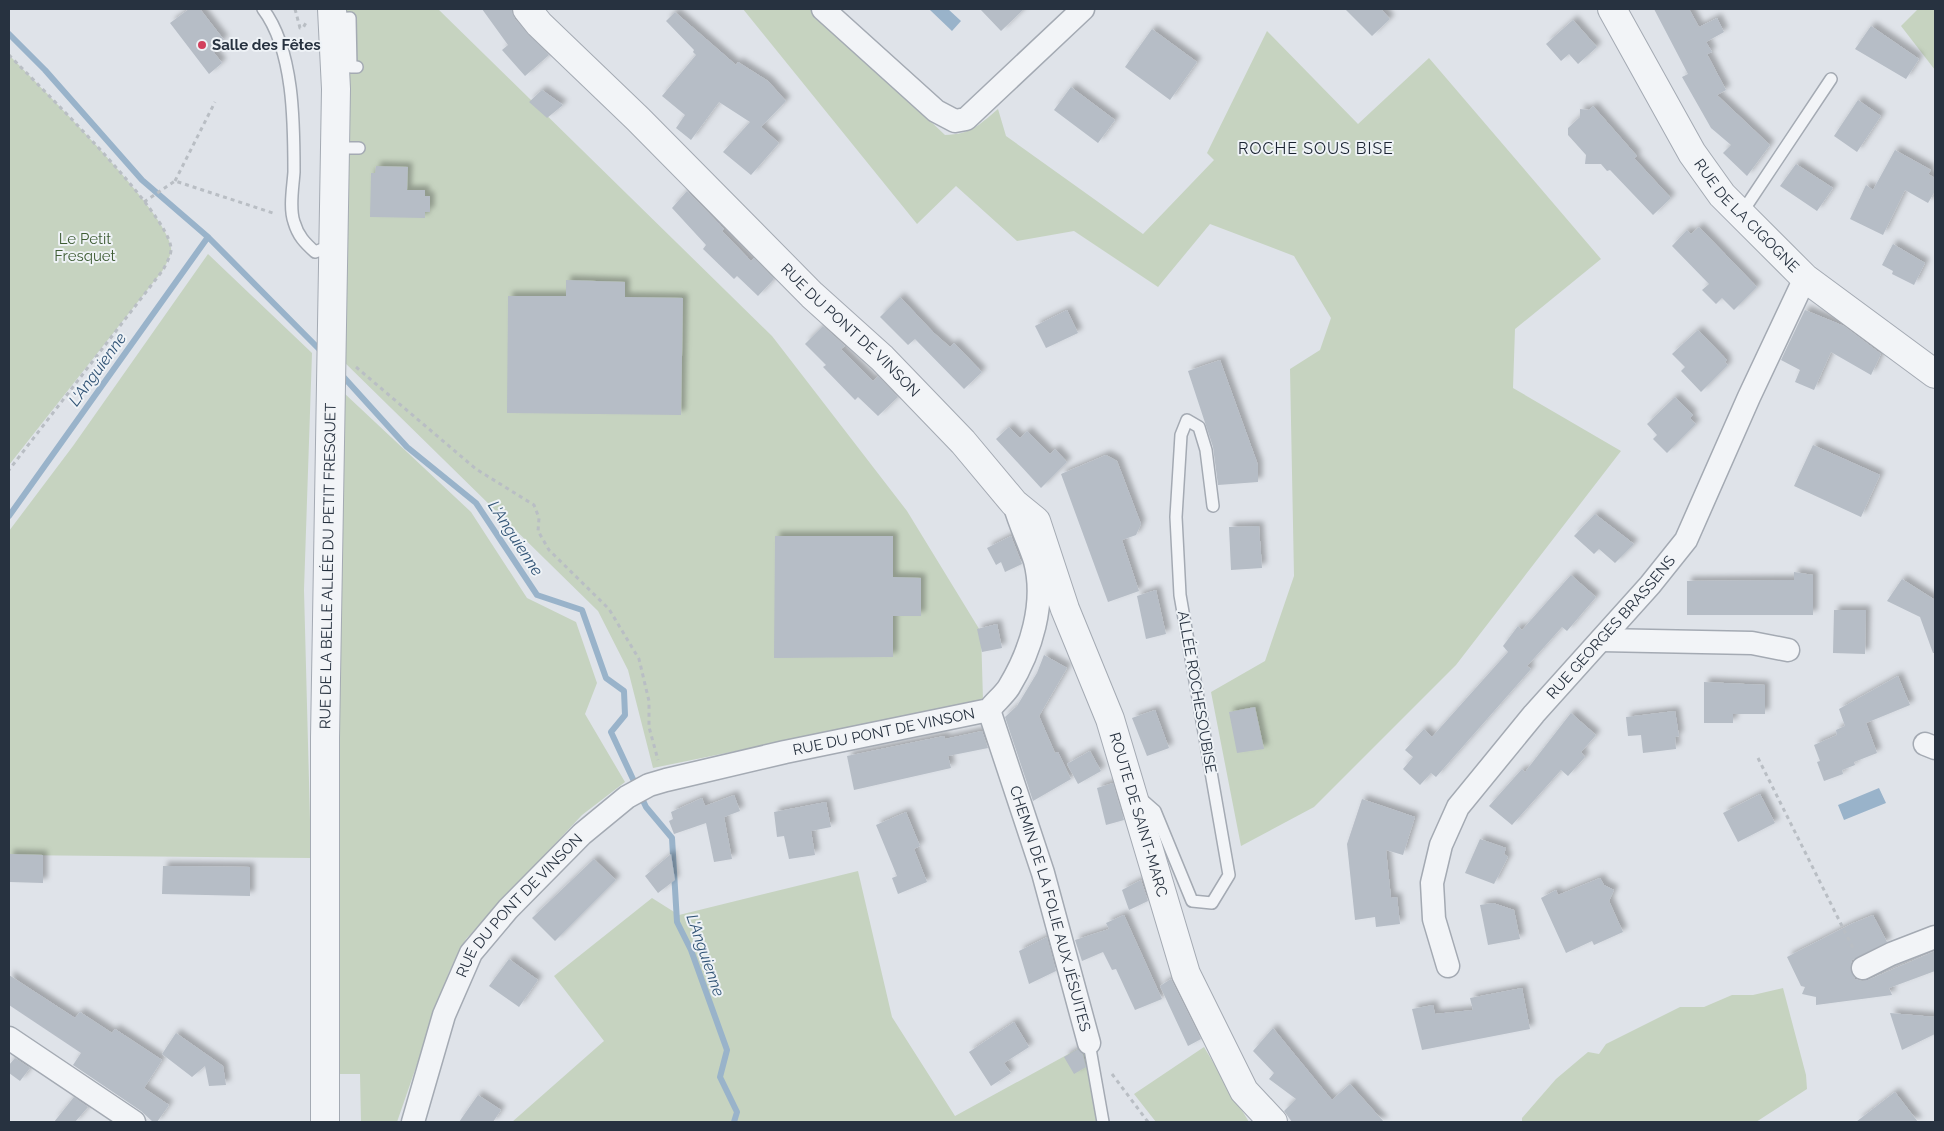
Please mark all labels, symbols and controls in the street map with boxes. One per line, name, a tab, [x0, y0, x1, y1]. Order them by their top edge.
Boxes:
place label: Salle des Fêtes	[212, 36, 321, 54]
marker: Salle des Fêtes	[196, 39, 208, 51]
district label: ROCHE SOUS BISE	[1238, 139, 1394, 158]
street label: RUE DE LA CIGOGNE	[1690, 155, 1803, 276]
park label: Le Petit Fresquet	[54, 230, 116, 265]
street label: RUE DU PONT DE VINSON	[777, 260, 924, 401]
water label: L'Anguienne	[65, 329, 131, 410]
street label: RUE DE LA BELLE ALLÉE DU PETIT FRESQUET	[316, 403, 340, 729]
water label: L'Anguienne	[484, 497, 547, 580]
street label: RUE GEORGES BRASSENS	[1543, 552, 1679, 703]
street label: ALLÉE ROCHESOUBISE	[1174, 609, 1220, 775]
street label: RUE DU PONT DE VINSON	[791, 704, 976, 759]
street label: ROUTE DE SAINT-MARC	[1106, 730, 1171, 899]
street label: CHEMIN DE LA FOLIE AUX JÉSUITES	[1006, 783, 1095, 1034]
street label: RUE DU PONT DE VINSON	[452, 830, 586, 980]
water label: L'Anguienne	[683, 912, 729, 999]

